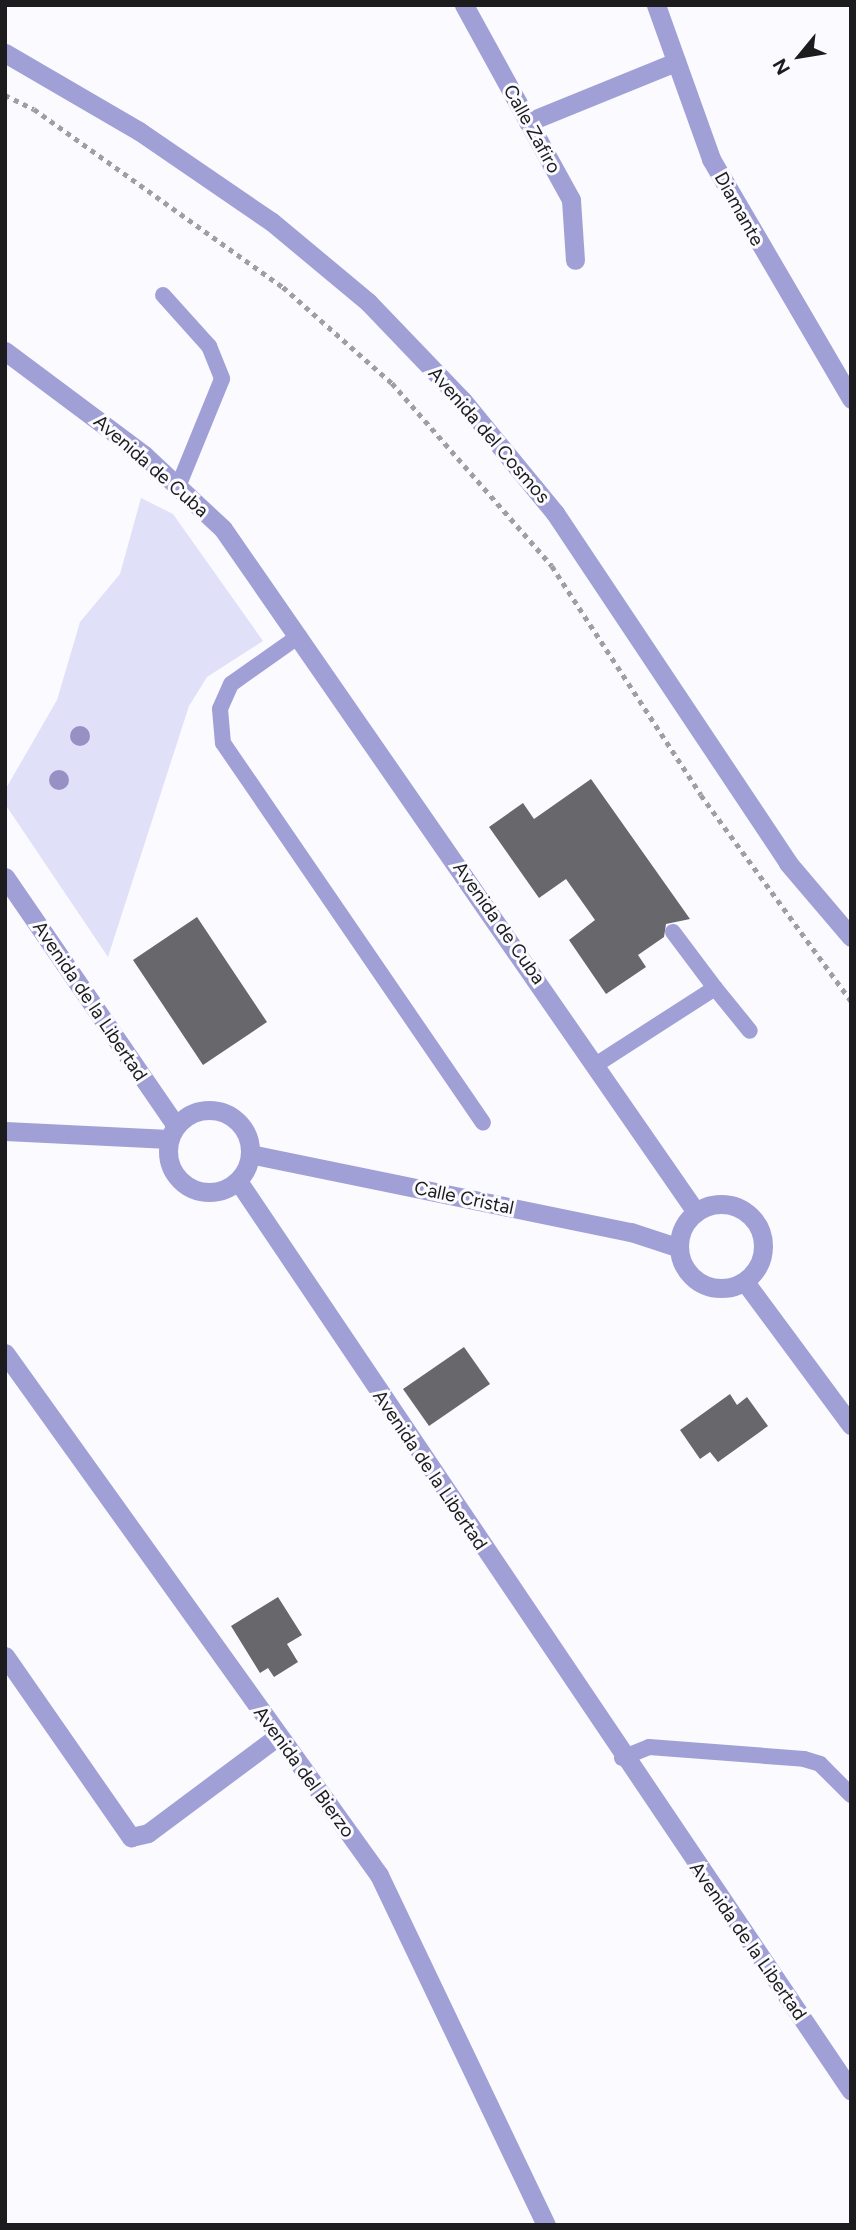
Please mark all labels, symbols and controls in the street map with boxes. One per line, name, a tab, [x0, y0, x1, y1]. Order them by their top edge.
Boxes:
north arrow	[765, 21, 835, 91]
text: N	[768, 55, 795, 79]
street label: Calle Zafiro	[498, 81, 566, 177]
street label: Diamante	[709, 168, 769, 250]
street label: Avenida del Cosmos	[424, 362, 554, 508]
street label: Avenida de Cuba	[89, 410, 213, 522]
street label: Avenida de Cuba	[448, 857, 550, 989]
street label: Avenida de la Libertad	[28, 917, 152, 1085]
street label: Calle Cristal	[412, 1176, 516, 1220]
street label: Avenida de la Libertad	[368, 1386, 492, 1554]
street label: Avenida del Bierzo	[249, 1702, 359, 1842]
street label: Avenida de la Libertad	[685, 1857, 811, 2025]

